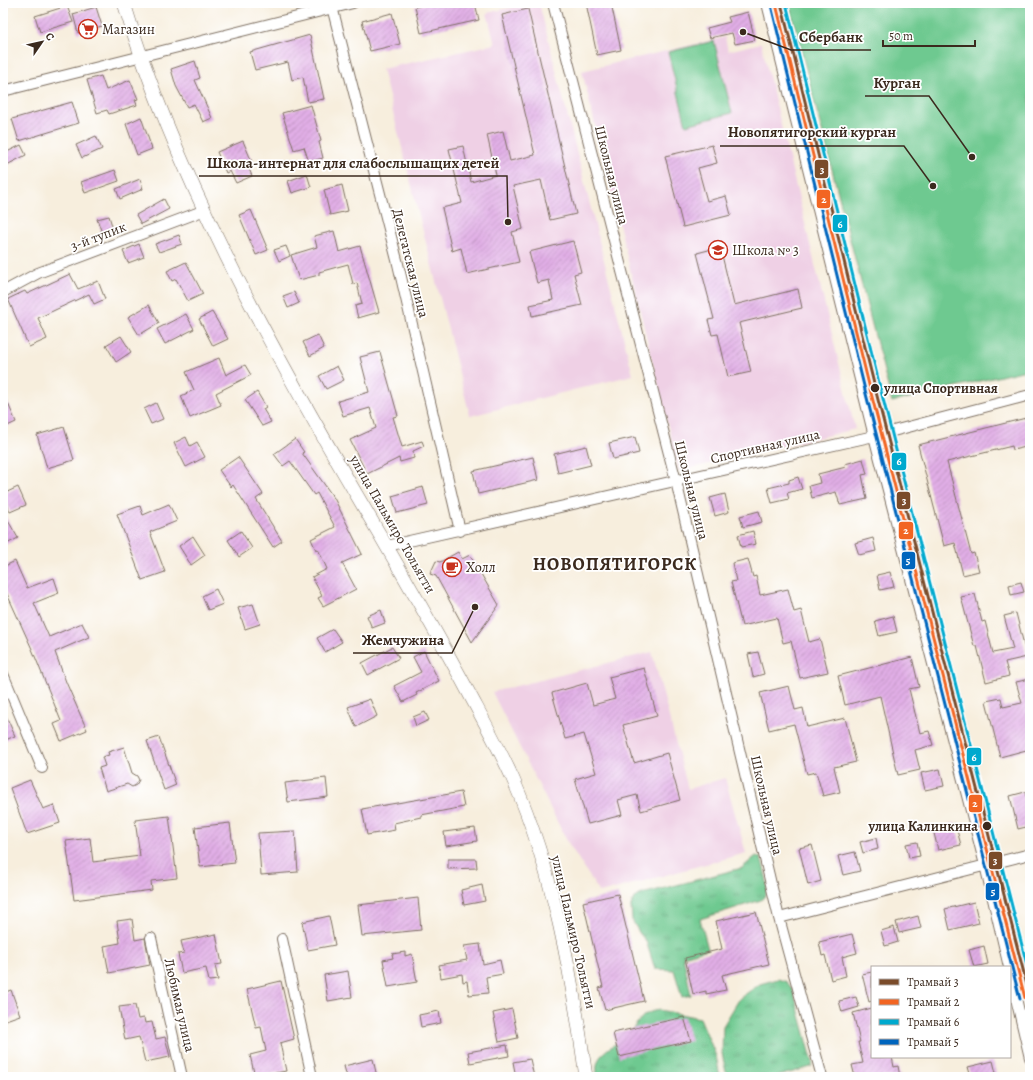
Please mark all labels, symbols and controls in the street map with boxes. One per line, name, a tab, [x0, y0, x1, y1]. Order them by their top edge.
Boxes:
supermarket icon: Магазин	[77, 18, 99, 40]
place label: Магазин	[102, 20, 155, 39]
north arrow	[22, 22, 62, 62]
scale bar	[883, 22, 975, 48]
callout: Сбербанк	[791, 23, 871, 50]
text: Сбербанк	[799, 27, 863, 47]
text: 50 m	[889, 28, 913, 44]
text: С	[42, 30, 58, 44]
callout: Курган	[865, 69, 929, 96]
text: Курган	[873, 73, 921, 93]
callout: Новопятигорский курган	[720, 119, 904, 146]
text: Новопятигорский курган	[728, 122, 896, 142]
street label: Школьная улица	[590, 123, 633, 227]
callout: Школа-интернат для слабослышащих детей	[199, 149, 507, 176]
text: Школа-интернат для слабослышащих детей	[207, 153, 499, 173]
line badge: 3	[814, 159, 829, 179]
text: 3	[820, 162, 825, 177]
line badge: 2	[816, 189, 831, 209]
text: 2	[821, 192, 827, 207]
street label: Делегатская улица	[388, 207, 433, 320]
line badge: 6	[832, 214, 848, 233]
street label: 3-й тупик	[68, 217, 129, 256]
text: 6	[837, 217, 843, 232]
school or university icon: Школа № 3	[707, 239, 729, 261]
place label: Школа № 3	[732, 241, 799, 260]
place label: улица Спортивная	[883, 379, 998, 398]
marker: улица Спортивная	[869, 382, 881, 394]
street label: Спортивная улица	[708, 425, 822, 468]
street label: Школьная улица	[670, 438, 713, 542]
street label: улица Пальмиро Тольятти	[345, 451, 440, 597]
line badge: 6	[891, 452, 907, 471]
text: 6	[896, 454, 902, 469]
line badge: 3	[896, 491, 911, 510]
text: 3	[902, 493, 907, 508]
line badge: 2	[898, 521, 914, 540]
text: 2	[903, 523, 909, 538]
line badge: 5	[901, 551, 916, 570]
district label: НОВОПЯТИГОРСК	[533, 552, 697, 576]
text: 5	[906, 553, 911, 568]
cafe icon: Холл	[441, 556, 463, 578]
place label: Холл	[466, 558, 496, 577]
callout: Жемчужина	[353, 626, 452, 653]
text: Жемчужина	[362, 630, 445, 650]
line badge: 6	[966, 747, 982, 766]
text: 6	[971, 750, 977, 765]
street label: Школьная улица	[746, 753, 787, 857]
line badge: 2	[968, 794, 983, 813]
text: 2	[972, 796, 978, 811]
place label: улица Калинкина	[867, 817, 978, 836]
marker: улица Калинкина	[981, 820, 993, 832]
line badge: 3	[988, 851, 1003, 870]
street label: улица Пальмиро Тольятти	[546, 853, 600, 1011]
text: 3	[993, 853, 998, 868]
line badge: 5	[985, 882, 1000, 901]
text: 5	[991, 884, 996, 899]
street label: Любимая улица	[159, 956, 200, 1054]
legend	[871, 966, 1011, 1058]
text: Трамвай 3	[907, 974, 959, 990]
text: Трамвай 2	[907, 994, 960, 1010]
text: Трамвай 6	[907, 1014, 960, 1030]
text: Трамвай 5	[907, 1034, 959, 1050]

